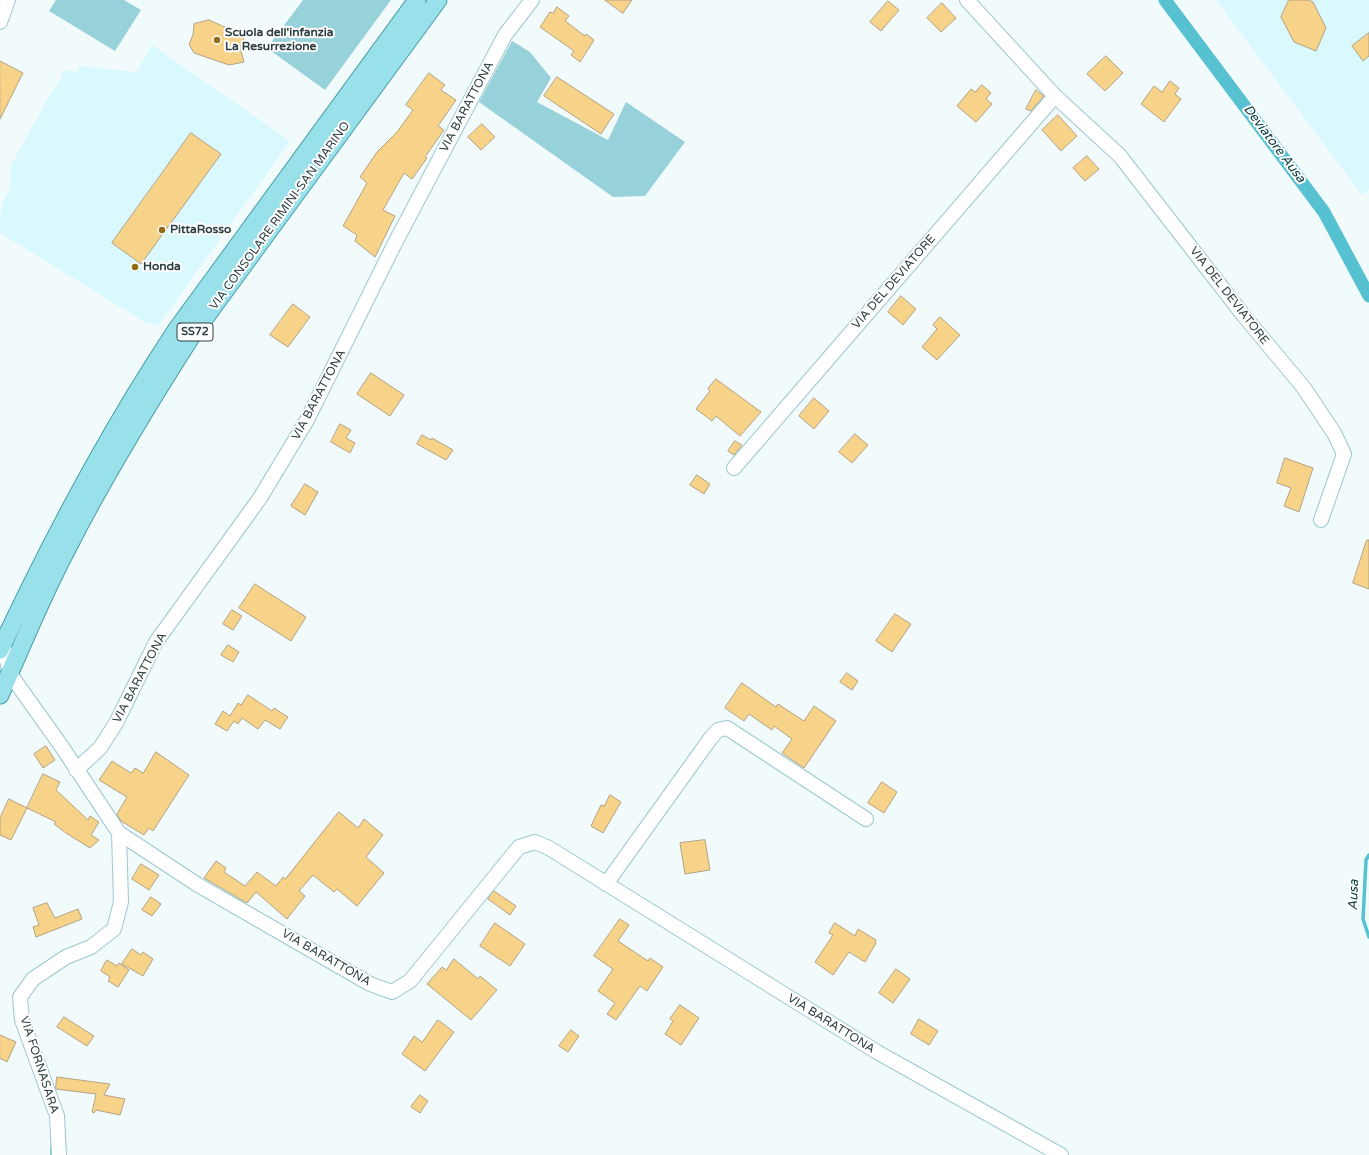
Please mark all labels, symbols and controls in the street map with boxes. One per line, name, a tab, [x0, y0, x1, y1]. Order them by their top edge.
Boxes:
place label: Scuola dell'infanzia La Resurrezione	[225, 26, 334, 54]
marker: Scuola dell'infanzia La Resurrezione	[212, 35, 222, 45]
street label: VIA BARATTONA	[437, 59, 497, 155]
water label: Deviatore Ausa	[1240, 102, 1308, 186]
street label: VIA CONSOLARE RIMINI-SAN MARINO	[207, 119, 353, 313]
place label: PittaRosso	[170, 223, 231, 237]
marker: PittaRosso	[157, 225, 167, 235]
street label: VIA DEL DEVIATORE	[849, 232, 939, 332]
street label: VIA DEL DEVIATORE	[1186, 244, 1272, 348]
place label: Honda	[143, 260, 181, 274]
marker: Honda	[130, 262, 140, 272]
road number: SS72	[177, 323, 213, 341]
street label: VIA BARATTONA	[289, 347, 349, 443]
street label: VIA BARATTONA	[110, 630, 170, 726]
water label: Ausa	[1346, 879, 1362, 911]
street label: VIA BARATTONA	[279, 927, 373, 989]
street label: VIA BARATTONA	[785, 991, 877, 1057]
street label: VIA FORNASARA	[16, 1014, 62, 1116]

